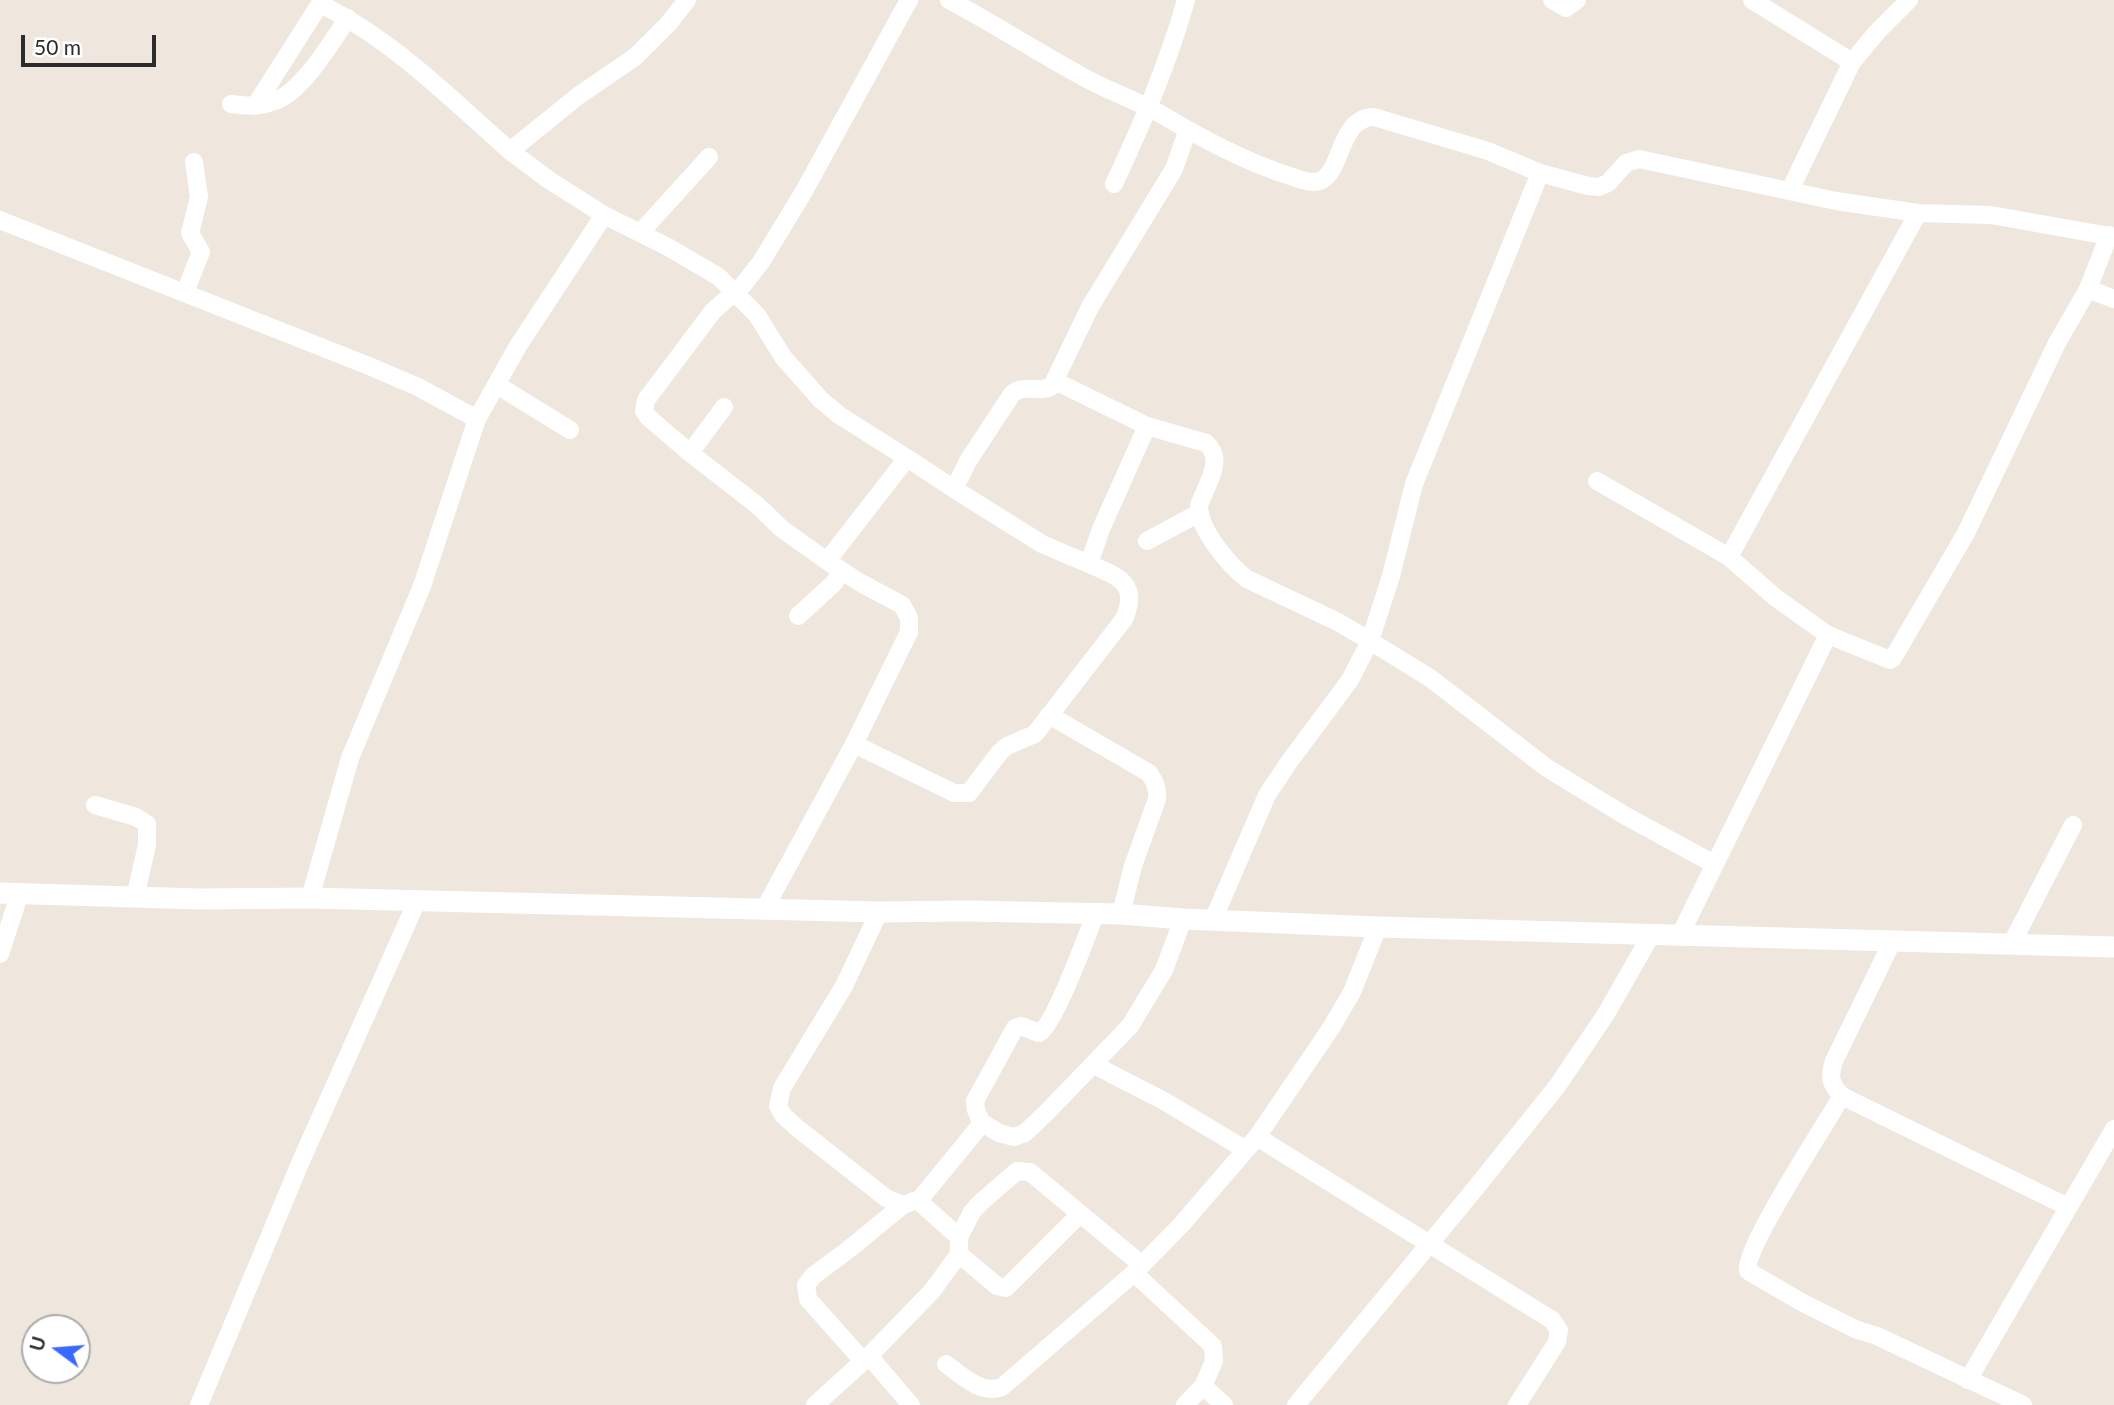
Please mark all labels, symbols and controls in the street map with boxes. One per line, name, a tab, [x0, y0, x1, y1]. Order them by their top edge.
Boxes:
scale bar	[24, 21, 159, 65]
text: 50 m	[34, 34, 81, 59]
north arrow	[21, 1314, 91, 1384]
text: U	[24, 1334, 50, 1354]

